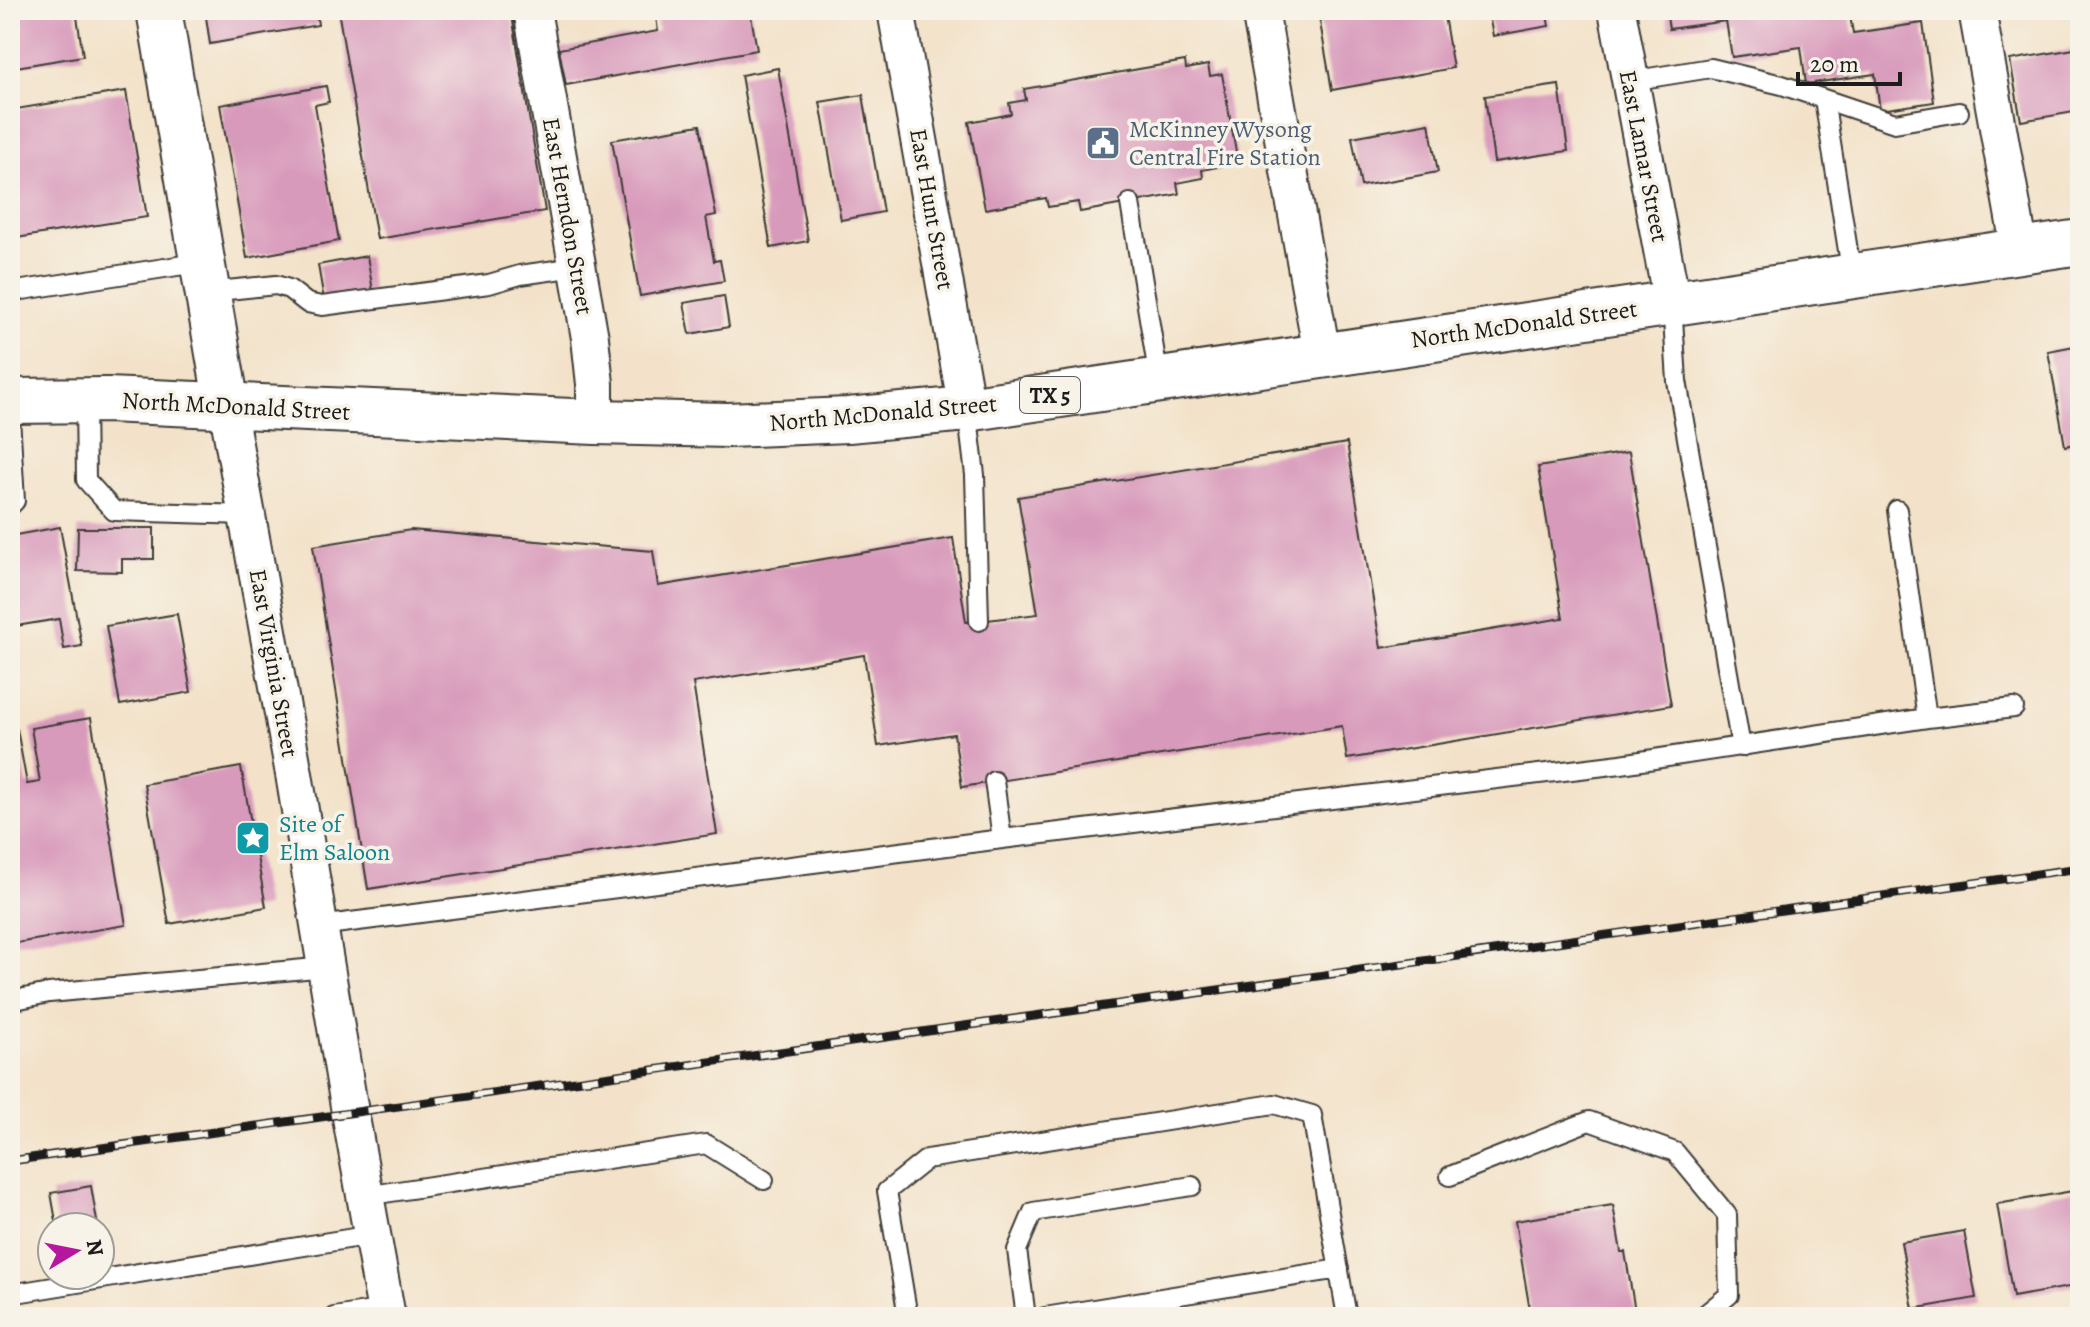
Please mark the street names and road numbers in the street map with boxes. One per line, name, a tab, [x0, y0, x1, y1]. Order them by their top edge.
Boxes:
street label: East Lamar Street	[1612, 67, 1676, 245]
street label: East Herndon Street	[535, 115, 601, 317]
street label: East Hunt Street	[902, 126, 962, 292]
street label: North McDonald Street	[1409, 292, 1639, 356]
road number: TX 5	[1020, 377, 1080, 413]
street label: North McDonald Street	[121, 384, 351, 428]
street label: North McDonald Street	[768, 387, 998, 439]
street label: East Virginia Street	[242, 566, 306, 760]

